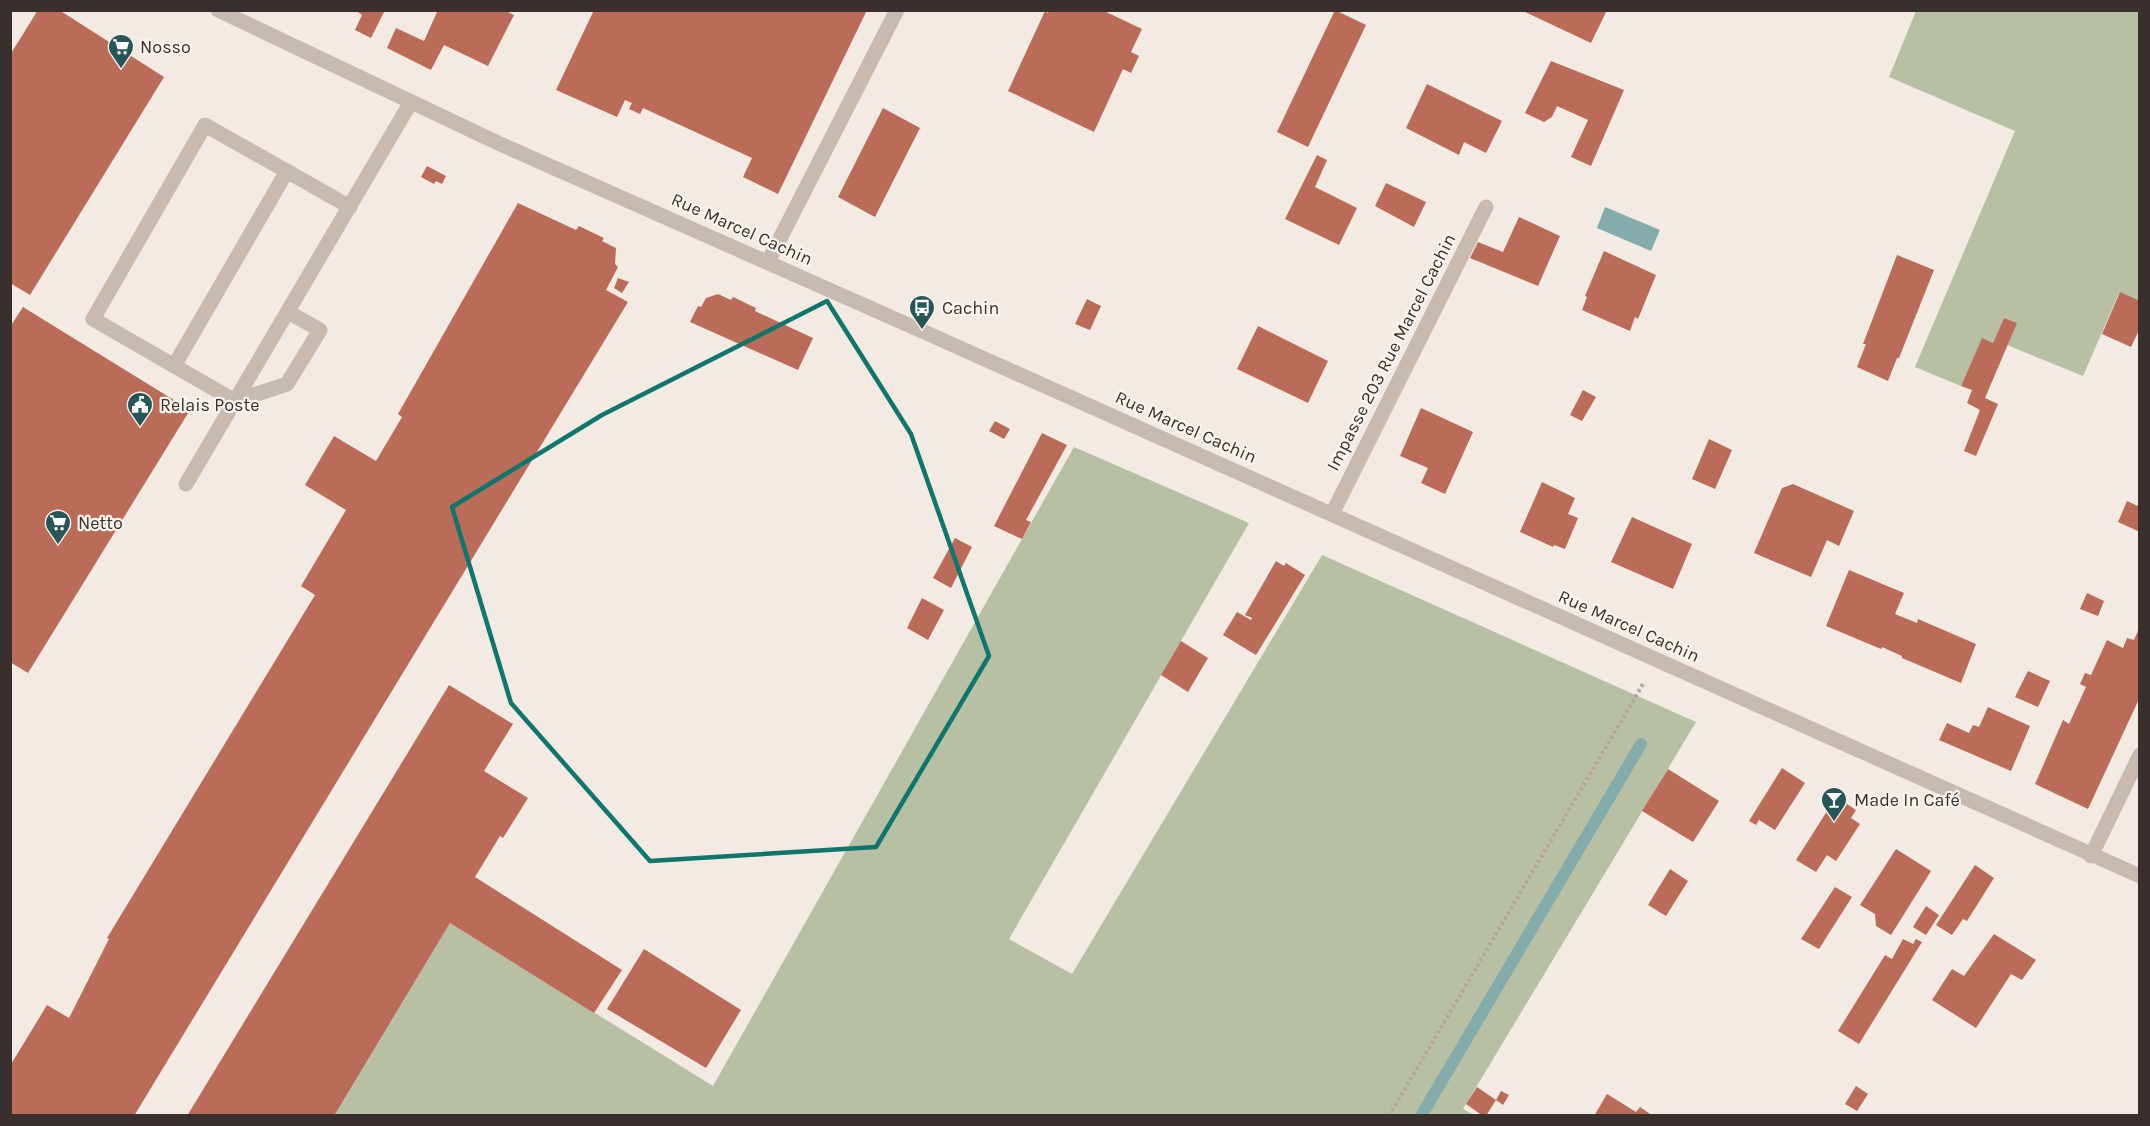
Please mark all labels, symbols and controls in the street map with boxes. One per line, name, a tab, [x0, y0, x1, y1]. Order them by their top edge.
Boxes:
supermarket icon: Nosso	[106, 32, 136, 70]
place label: Nosso	[140, 36, 191, 58]
street label: Rue Marcel Cachin	[668, 188, 816, 270]
street label: Impasse 203 Rue Marcel Cachin	[1321, 230, 1461, 474]
bus stop icon: Cachin	[907, 293, 937, 331]
place label: Cachin	[942, 297, 999, 319]
street label: Rue Marcel Cachin	[1112, 386, 1260, 468]
public building icon: Relais Poste	[125, 390, 155, 428]
place label: Relais Poste	[160, 394, 260, 416]
supermarket icon: Netto	[43, 508, 73, 546]
place label: Netto	[78, 512, 123, 534]
street label: Rue Marcel Cachin	[1555, 585, 1703, 667]
bar icon: Made In Café	[1819, 785, 1849, 823]
place label: Made In Café	[1854, 789, 1960, 811]

